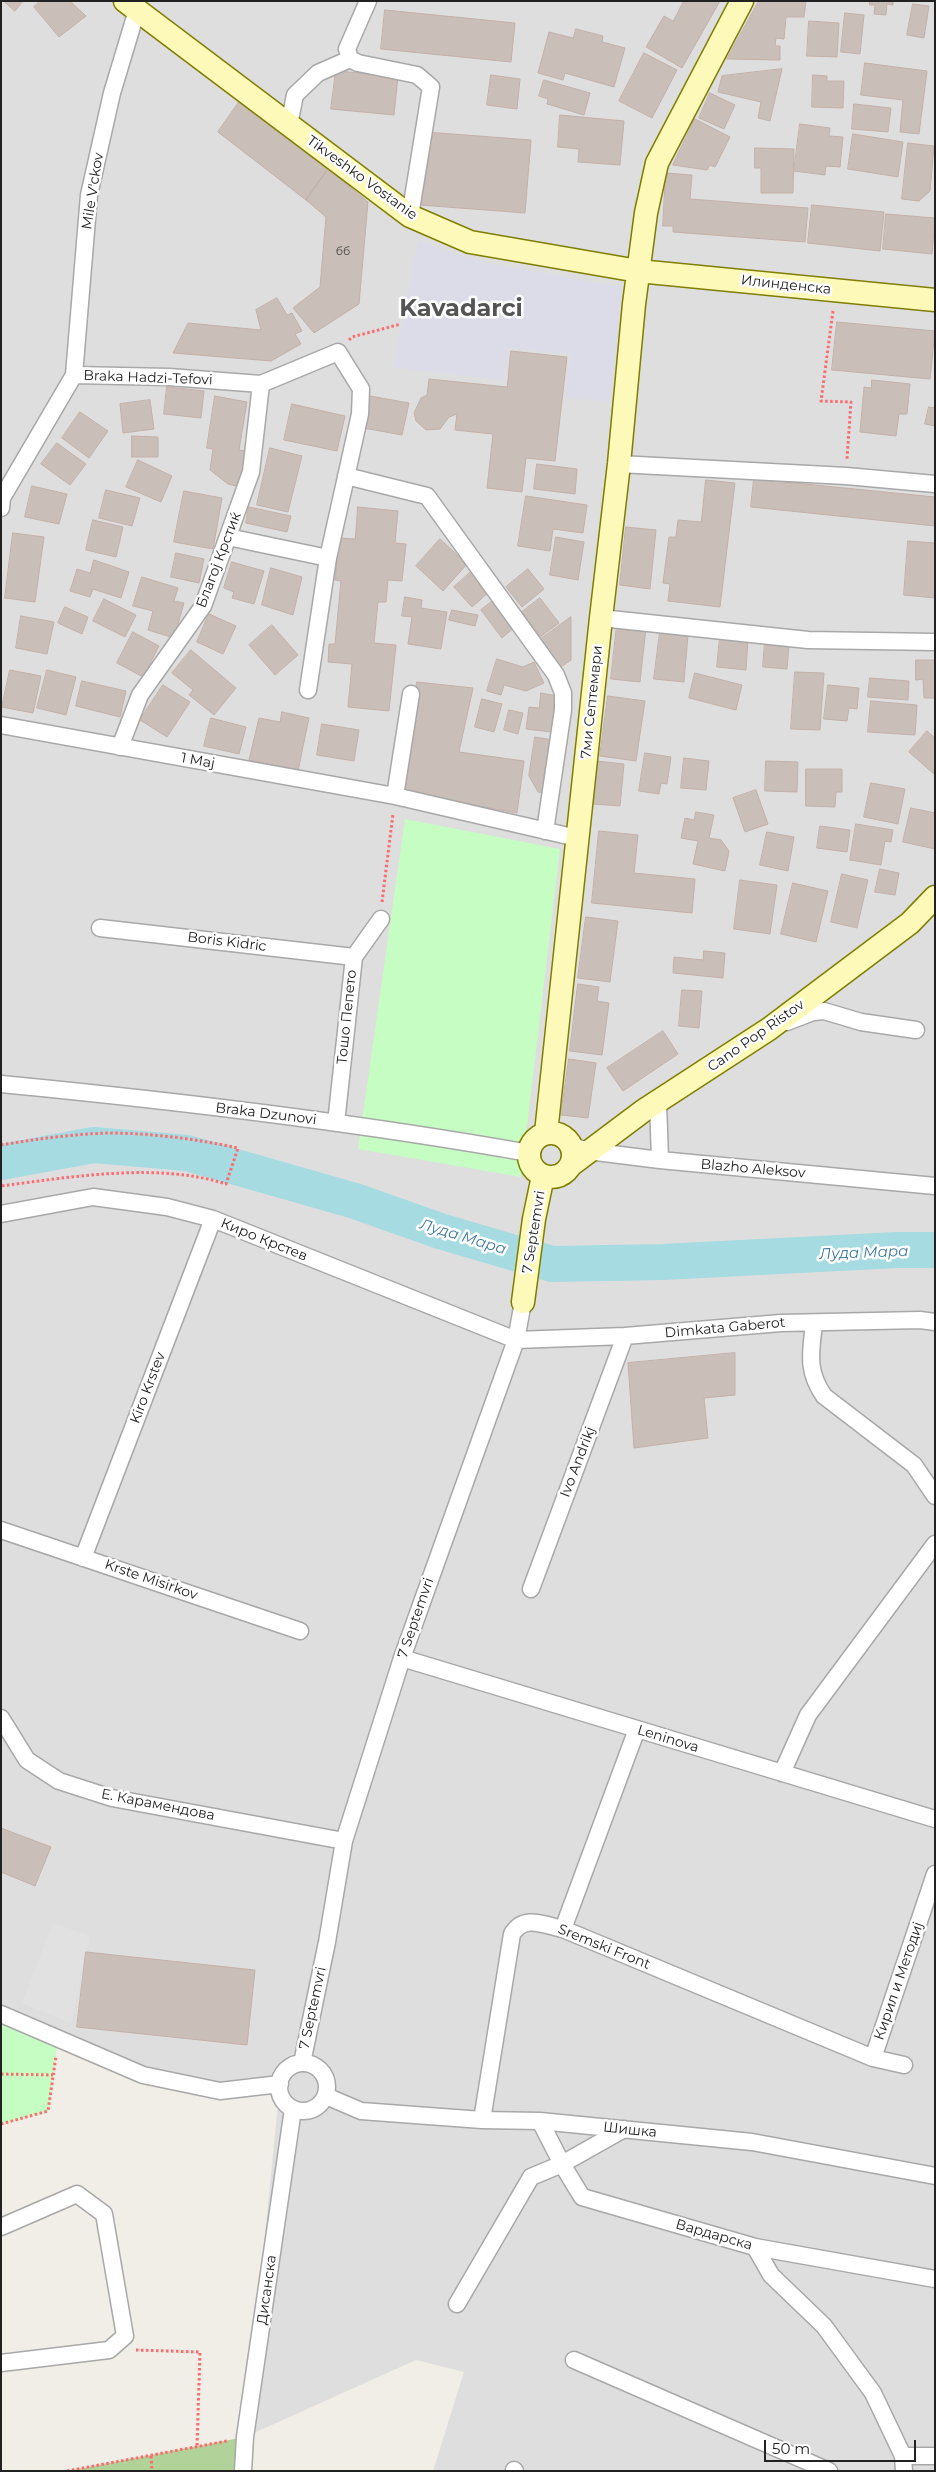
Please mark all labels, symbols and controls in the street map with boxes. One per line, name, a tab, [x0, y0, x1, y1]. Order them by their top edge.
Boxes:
street label: Tikveshko Vostanie	[304, 132, 420, 224]
street label: Mile V'ckov	[79, 151, 107, 231]
house number: бб	[336, 245, 350, 259]
street label: Илинденска	[740, 272, 832, 298]
district label: Kavadarci	[399, 295, 523, 323]
street label: Braka Hadzi-Tefovi	[83, 367, 213, 389]
street label: Благој Крстиќ	[193, 510, 245, 610]
street label: 7ми Септември	[578, 645, 606, 759]
street label: 1 Maj	[180, 750, 216, 772]
street label: Boris Kidric	[187, 929, 267, 955]
street label: Тошо Пепето	[334, 969, 360, 1065]
street label: Cano Pop Ristov	[704, 996, 808, 1076]
street label: Braka Dzunovi	[215, 1099, 317, 1129]
street label: Blazho Aleksov	[700, 1156, 806, 1182]
street label: 7 Septemvri	[519, 1189, 549, 1275]
street label: Киро Крстев	[218, 1215, 310, 1265]
water label: Луда Мара	[418, 1215, 508, 1259]
water label: Луда Мара	[819, 1242, 909, 1264]
street label: Dimkata Gaberot	[664, 1314, 786, 1342]
street label: Kiro Krstev	[127, 1350, 169, 1426]
street label: Ivo Andrikj	[557, 1424, 599, 1500]
street label: Krste Misirkov	[102, 1556, 200, 1604]
street label: 7 Septemvri	[394, 1576, 438, 1660]
street label: Leninova	[635, 1722, 701, 1756]
street label: Е. Карамендова	[100, 1786, 216, 1824]
street label: Кирил и Методиј	[871, 1920, 927, 2042]
street label: Sremski Front	[555, 1921, 653, 1973]
street label: 7 Septemvri	[296, 1965, 330, 2051]
street label: Шишка	[602, 2119, 658, 2141]
street label: Вардарска	[674, 2216, 754, 2254]
street label: Дисанска	[254, 2254, 280, 2326]
scale bar	[766, 2430, 918, 2462]
text: 50 m	[772, 2439, 810, 2458]

